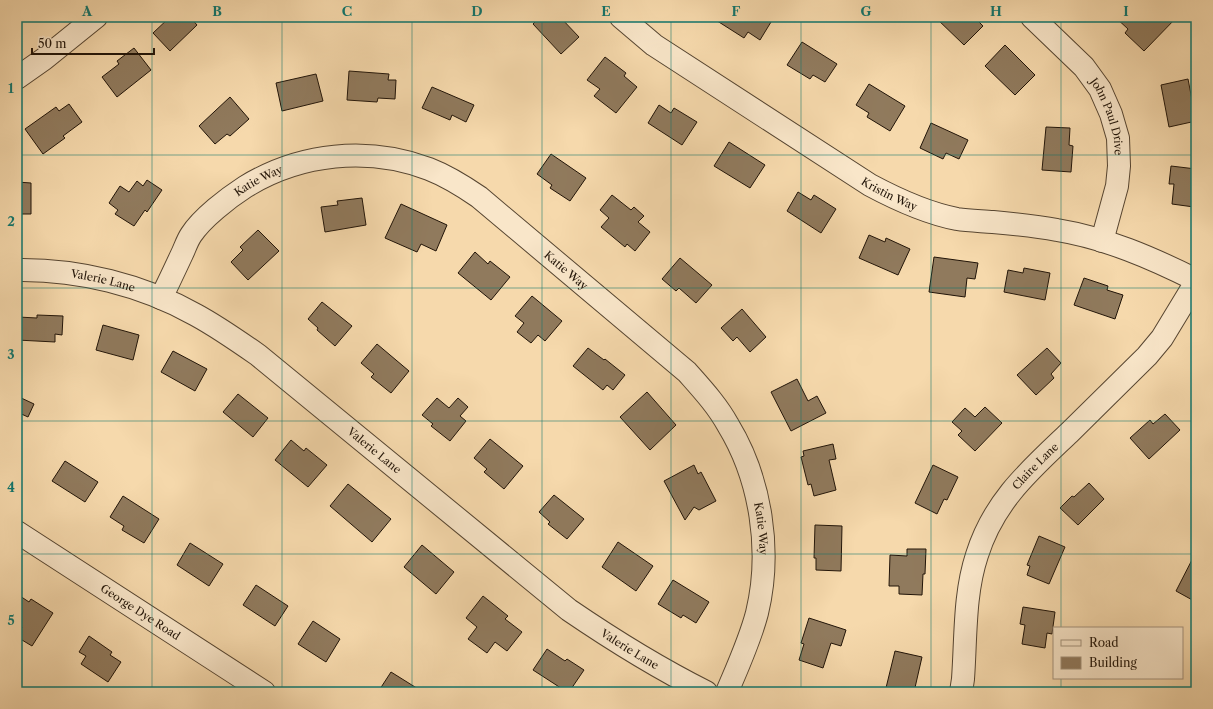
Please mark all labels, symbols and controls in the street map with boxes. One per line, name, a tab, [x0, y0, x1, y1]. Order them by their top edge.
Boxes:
text: A	[81, 3, 93, 19]
text: B	[212, 3, 222, 19]
text: C	[342, 3, 352, 19]
text: D	[471, 3, 483, 19]
text: E	[601, 3, 611, 19]
text: F	[732, 3, 741, 19]
text: G	[860, 3, 872, 19]
text: H	[990, 3, 1002, 19]
text: I	[1123, 3, 1129, 19]
scale bar	[32, 30, 154, 56]
text: 50 m	[38, 36, 67, 51]
street label: John Paul Drive	[1086, 73, 1126, 155]
text: 1	[8, 80, 14, 96]
street label: Katie Way	[231, 162, 285, 199]
street label: Kristin Way	[859, 174, 920, 214]
text: 2	[7, 213, 15, 229]
street label: Katie Way	[541, 248, 592, 293]
street label: Valerie Lane	[69, 266, 137, 295]
text: 3	[7, 346, 15, 362]
street label: Valerie Lane	[344, 424, 404, 477]
street label: Claire Lane	[1009, 440, 1061, 492]
text: 4	[7, 479, 15, 495]
street label: Katie Way	[751, 501, 771, 556]
street label: George Dye Road	[98, 581, 183, 643]
text: 5	[7, 612, 15, 628]
street label: Valerie Lane	[597, 626, 661, 672]
legend	[1053, 627, 1183, 679]
text: Road	[1089, 635, 1119, 650]
text: Building	[1089, 655, 1137, 670]

